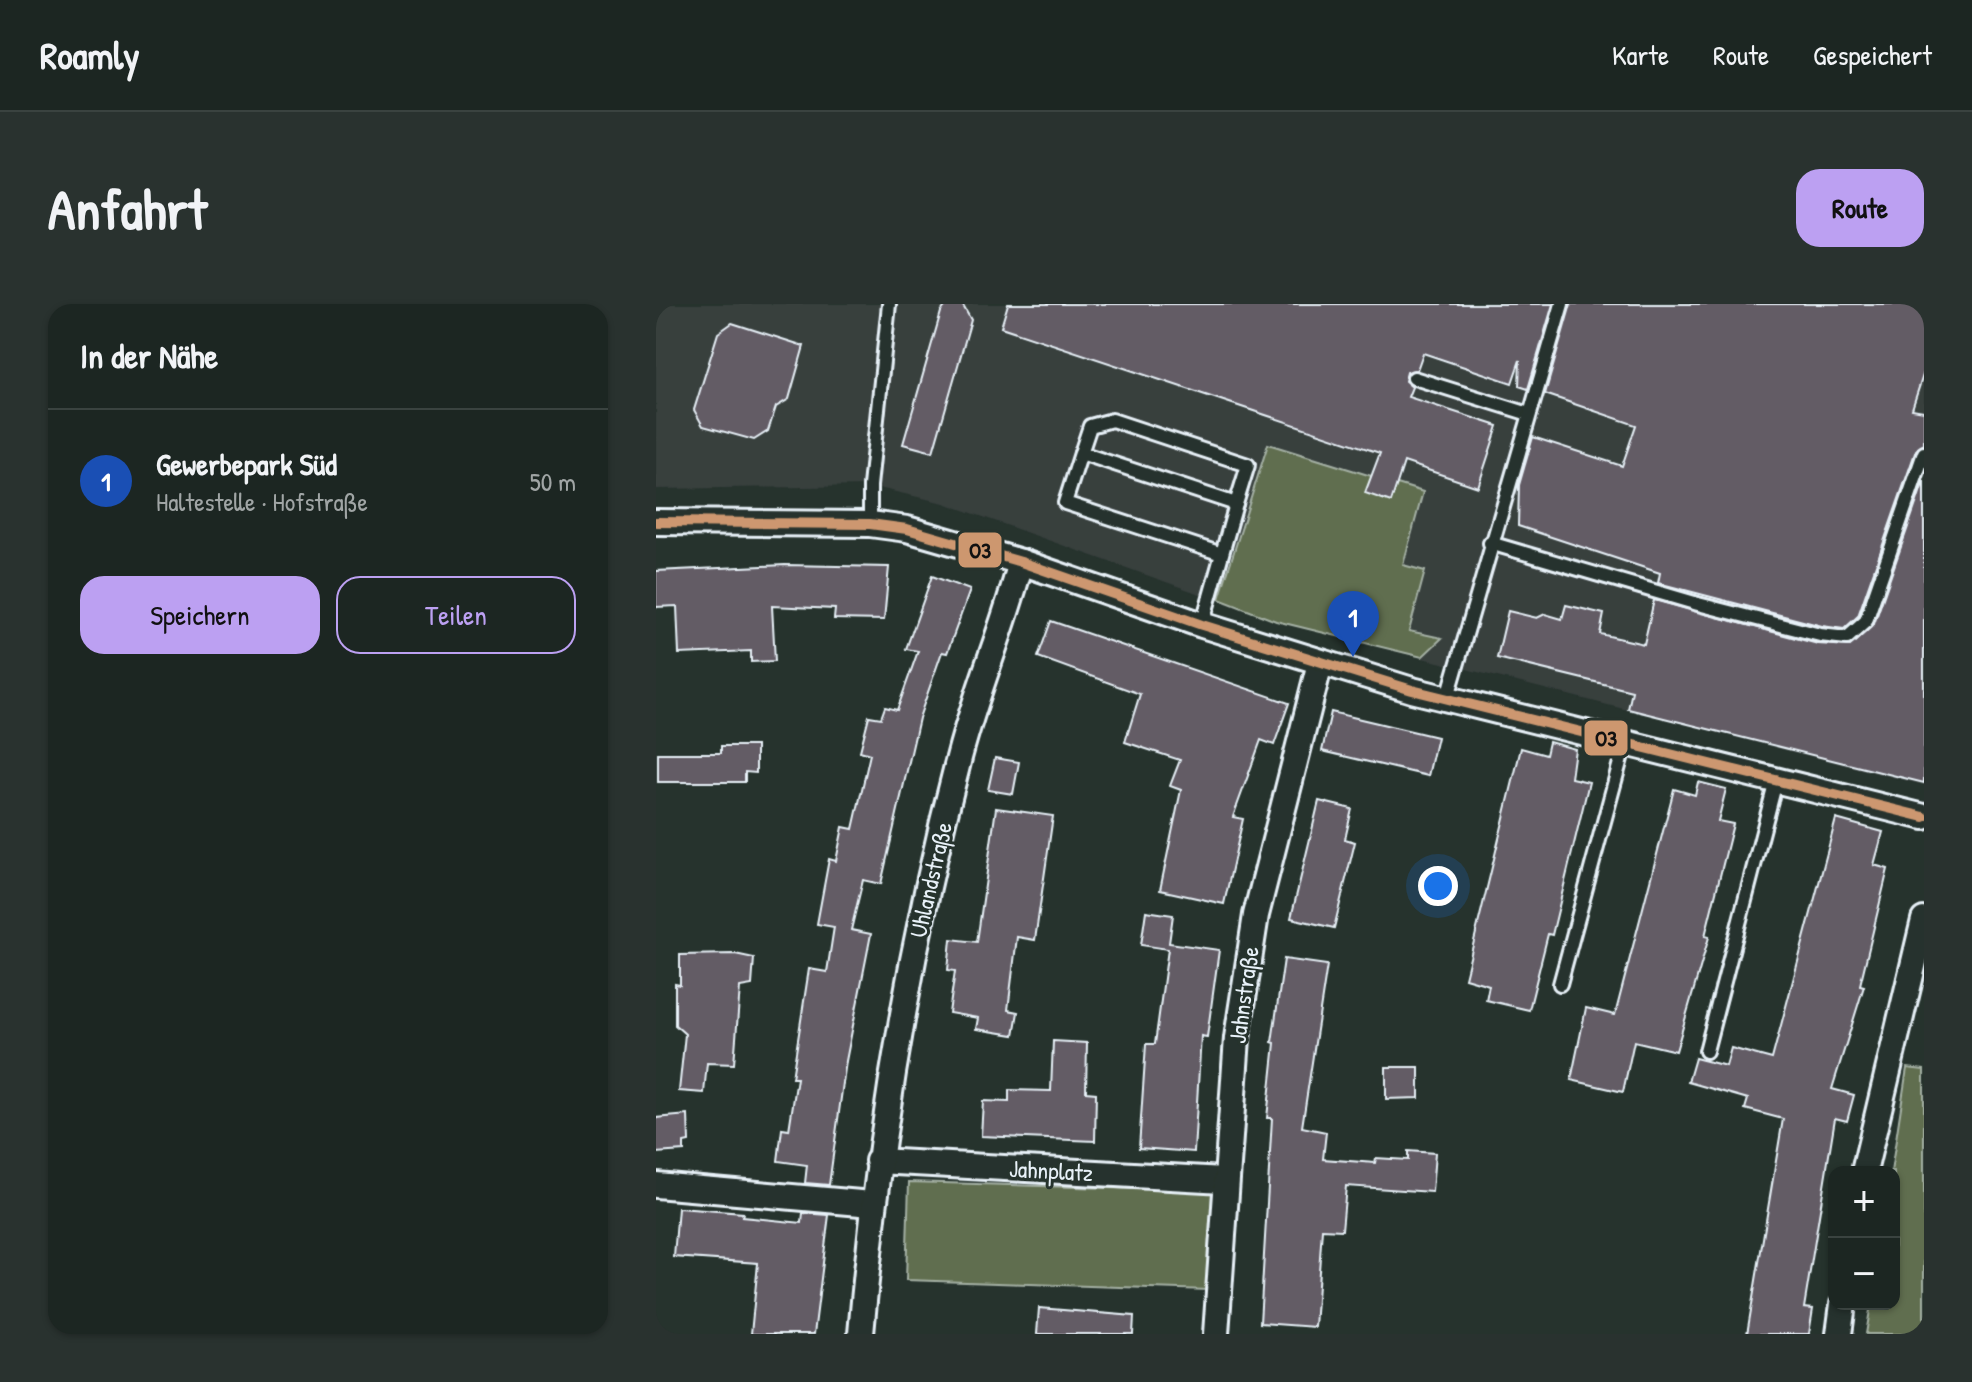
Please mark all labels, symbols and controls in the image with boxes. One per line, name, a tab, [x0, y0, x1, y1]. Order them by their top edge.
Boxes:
text: Roamly	[40, 29, 139, 81]
text: Karte	[1612, 36, 1669, 74]
text: Route	[1713, 36, 1769, 74]
text: Gespeichert	[1813, 36, 1932, 74]
button: Route	[1796, 169, 1924, 247]
text: Anfahrt	[48, 171, 207, 246]
text: In der Nähe	[80, 333, 218, 379]
text: Gewerbepark Süd	[156, 444, 337, 484]
text: 1	[101, 464, 111, 499]
text: 50 m	[530, 464, 576, 499]
text: Haltestelle · Hofstraße	[156, 484, 368, 519]
line badge: O3	[957, 531, 1003, 569]
text: O3	[969, 535, 991, 565]
button: Speichern	[80, 576, 320, 654]
button: Teilen	[336, 576, 576, 654]
pin: 1	[1327, 591, 1379, 657]
line badge: O3	[1583, 719, 1629, 757]
text: O3	[1595, 723, 1617, 753]
street label: Uhlandstraße	[901, 818, 959, 941]
your location	[1418, 866, 1458, 906]
street label: Jahnstraße	[1220, 944, 1266, 1045]
street label: Jahnplatz	[1008, 1152, 1094, 1188]
map controls	[1828, 1166, 1900, 1310]
button: +	[1828, 1166, 1900, 1238]
button: −	[1828, 1238, 1900, 1310]

